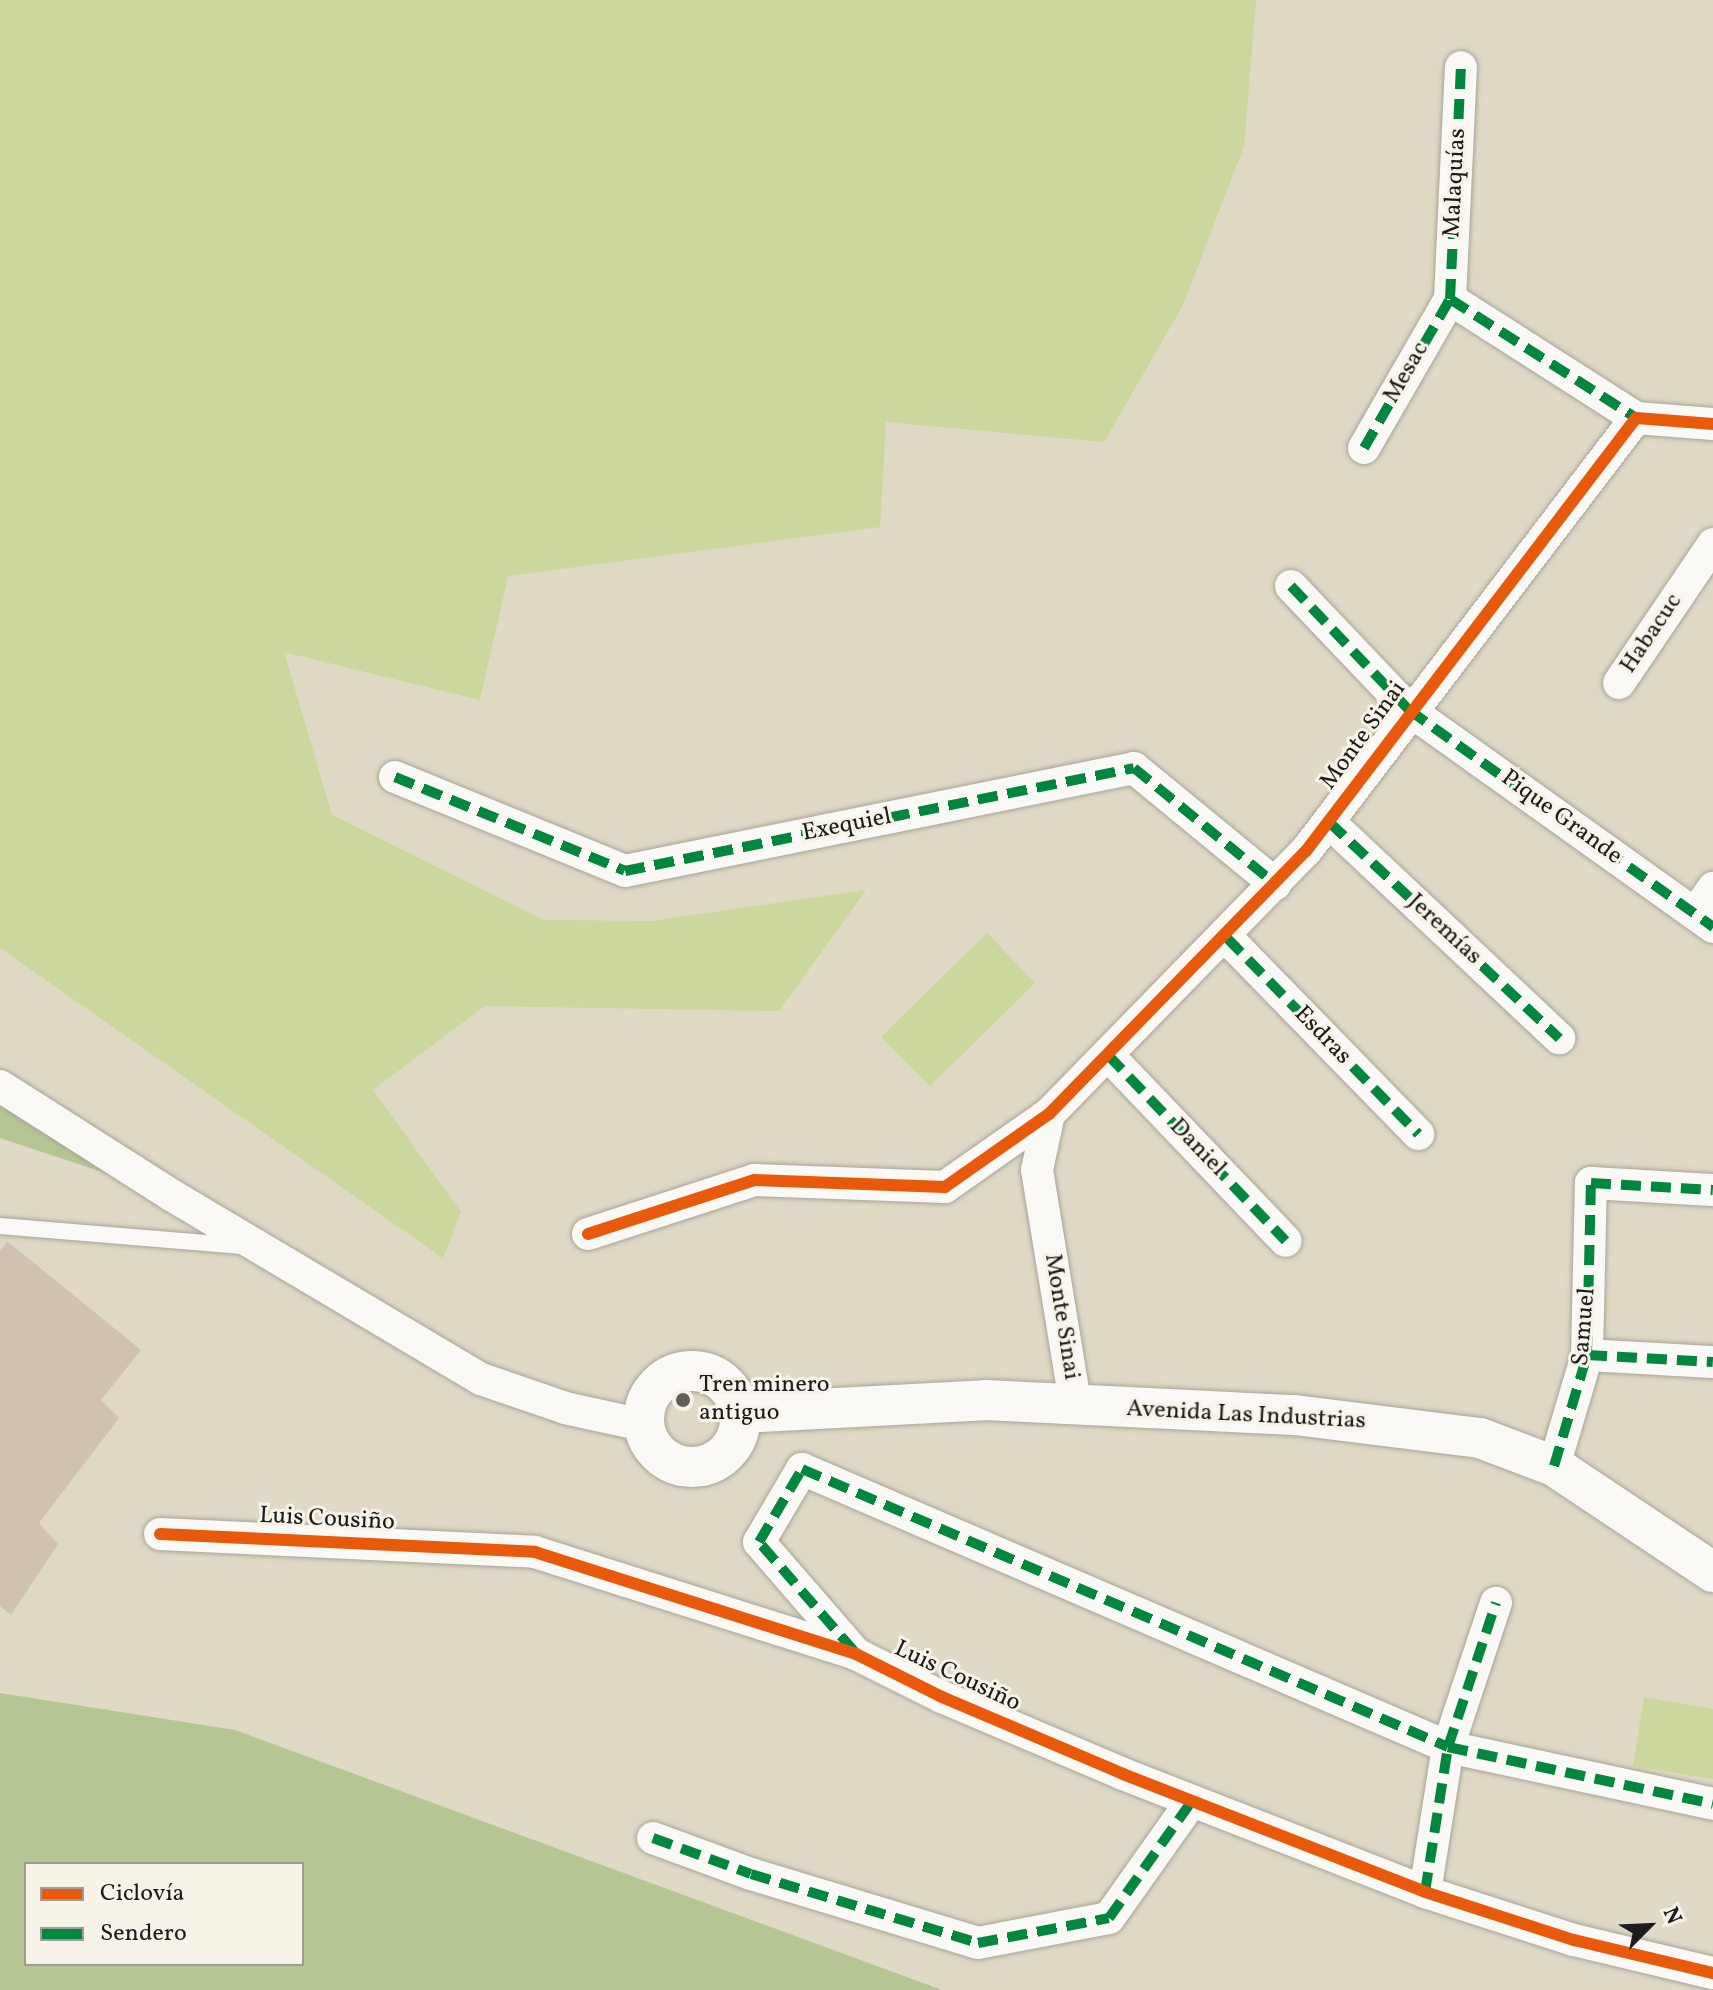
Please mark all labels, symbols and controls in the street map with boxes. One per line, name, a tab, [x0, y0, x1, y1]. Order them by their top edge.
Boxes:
street label: Malaquías	[1439, 128, 1473, 238]
street label: Mesac	[1378, 337, 1436, 409]
street label: Habacuc	[1615, 589, 1689, 679]
street label: Monte Sinai	[1315, 676, 1413, 796]
street label: Pique Grande	[1495, 764, 1627, 872]
street label: Exequiel	[800, 803, 894, 849]
street label: Jeremías	[1401, 888, 1487, 972]
street label: Esdras	[1287, 1001, 1357, 1071]
street label: Daniel	[1162, 1113, 1232, 1183]
street label: Monte Sinai	[1037, 1252, 1085, 1382]
street label: Samuel	[1567, 1287, 1603, 1367]
place label: Tren minero antiguo	[699, 1372, 830, 1428]
marker: Tren minero antiguo	[674, 1391, 692, 1409]
street label: Avenida Las Industrias	[1126, 1395, 1366, 1437]
street label: Luis Cousiño	[258, 1502, 396, 1538]
street label: Luis Cousiño	[889, 1635, 1025, 1719]
legend	[24, 1862, 304, 1966]
text: Ciclovía	[100, 1877, 185, 1911]
north arrow	[1609, 1886, 1689, 1966]
text: N	[1654, 1902, 1689, 1930]
text: Sendero	[100, 1917, 187, 1951]

